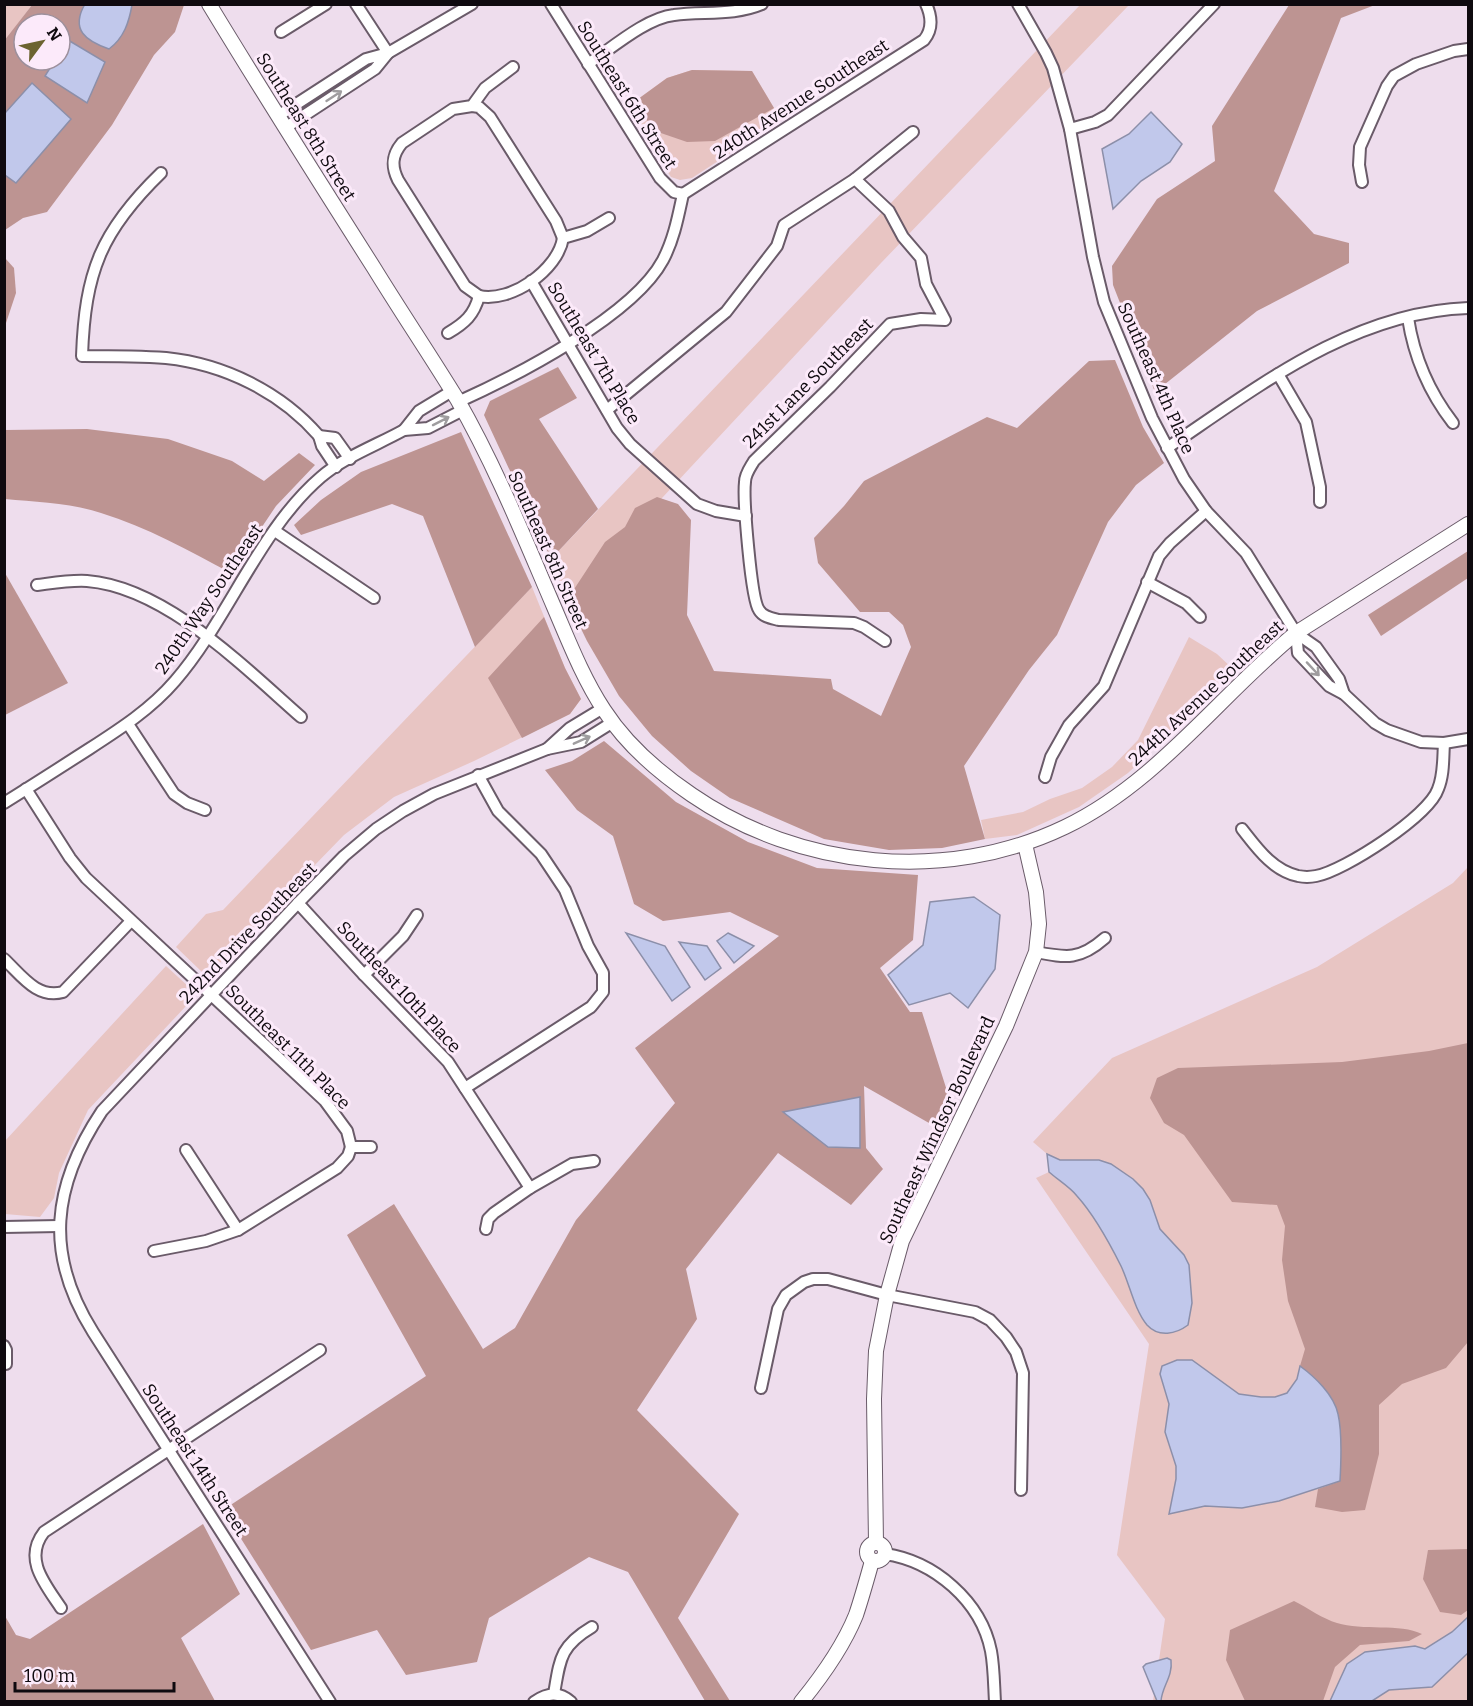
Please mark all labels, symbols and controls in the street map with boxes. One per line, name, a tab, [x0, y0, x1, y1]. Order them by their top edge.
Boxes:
north arrow	[12, 12, 72, 72]
street label: Southeast 6th Street	[572, 17, 682, 174]
text: N	[43, 24, 65, 44]
street label: 240th Avenue Southeast	[709, 34, 893, 164]
street label: Southeast 8th Street	[251, 49, 361, 206]
one-way arrow	[325, 90, 342, 102]
street label: Southeast 7th Place	[543, 278, 645, 428]
street label: Southeast 4th Place	[1113, 299, 1199, 457]
street label: 241st Lane Southeast	[738, 313, 878, 453]
one-way arrow	[432, 415, 449, 427]
street label: Southeast 8th Street	[503, 468, 593, 633]
street label: 240th Way Southeast	[150, 519, 268, 678]
street label: 244th Avenue Southeast	[1124, 615, 1288, 770]
one-way arrow	[1305, 661, 1319, 676]
one-way arrow	[572, 734, 590, 745]
street label: 242nd Drive Southeast	[175, 857, 322, 1008]
street label: Southeast 10th Place	[332, 917, 466, 1057]
street label: Southeast 11th Place	[221, 980, 355, 1114]
street label: Southeast Windsor Boulevard	[875, 1013, 1000, 1247]
street label: Southeast 14th Street	[137, 1379, 253, 1541]
scale bar	[15, 1655, 174, 1693]
text: 100 m	[24, 1665, 75, 1687]

